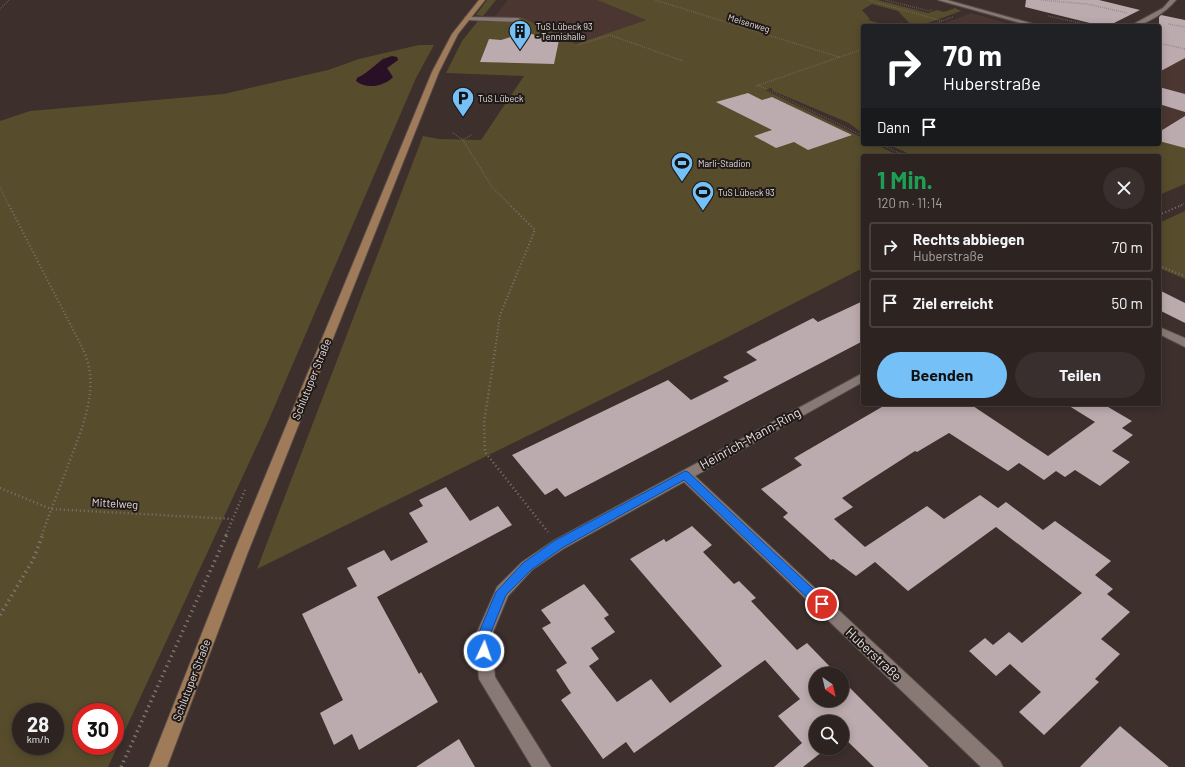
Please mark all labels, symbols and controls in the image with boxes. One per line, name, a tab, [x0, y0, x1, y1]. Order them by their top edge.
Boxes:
street label: Meisenweg	[727, 11, 772, 35]
building icon: TuS Lübeck 93 - Tennishalle	[507, 18, 533, 51]
place label: TuS Lübeck 93 - Tennishalle	[536, 21, 593, 42]
text: 70 m	[943, 38, 1002, 72]
icon: right	[877, 40, 929, 92]
text: Huberstraße	[943, 72, 1041, 94]
parking icon: TuS Lübeck	[450, 85, 476, 118]
place label: TuS Lübeck	[478, 93, 524, 104]
icon: arrive	[918, 116, 940, 138]
text: Dann	[877, 118, 910, 136]
sports icon: Marli-Stadion	[669, 150, 695, 183]
place label: Marli-Stadion	[698, 158, 750, 169]
text: 1 Min.	[877, 165, 933, 194]
button: close	[1103, 167, 1145, 209]
sports icon: TuS Lübeck 93	[690, 179, 716, 212]
place label: TuS Lübeck 93	[718, 187, 775, 198]
text: 120 m · 11:14	[877, 195, 942, 211]
text: Rechts abbiegen	[913, 230, 1024, 248]
icon: right	[879, 236, 901, 258]
text: 70 m	[1112, 238, 1143, 256]
text: Huberstraße	[913, 248, 984, 264]
icon: arrive	[879, 292, 901, 314]
text: Ziel erreicht	[913, 294, 994, 312]
text: 50 m	[1111, 294, 1143, 312]
street label: Schlutuper Straße	[289, 336, 333, 422]
button: Beenden	[877, 352, 1007, 398]
button: Teilen	[1015, 352, 1145, 398]
street label: Heinrich-Mann-Ring	[697, 404, 803, 472]
street label: Mittelweg	[91, 495, 139, 511]
pin	[805, 587, 839, 621]
icon: arrive	[811, 593, 833, 615]
street label: Huberstraße	[843, 624, 905, 684]
position arrow	[463, 630, 505, 672]
street label: Schlutuper Straße	[169, 637, 213, 723]
north arrow	[809, 667, 849, 707]
map controls	[809, 667, 849, 755]
speed limit sign: 30	[72, 703, 124, 755]
text: 28	[27, 712, 49, 736]
button: search	[809, 715, 849, 755]
text: km/h	[27, 733, 49, 745]

